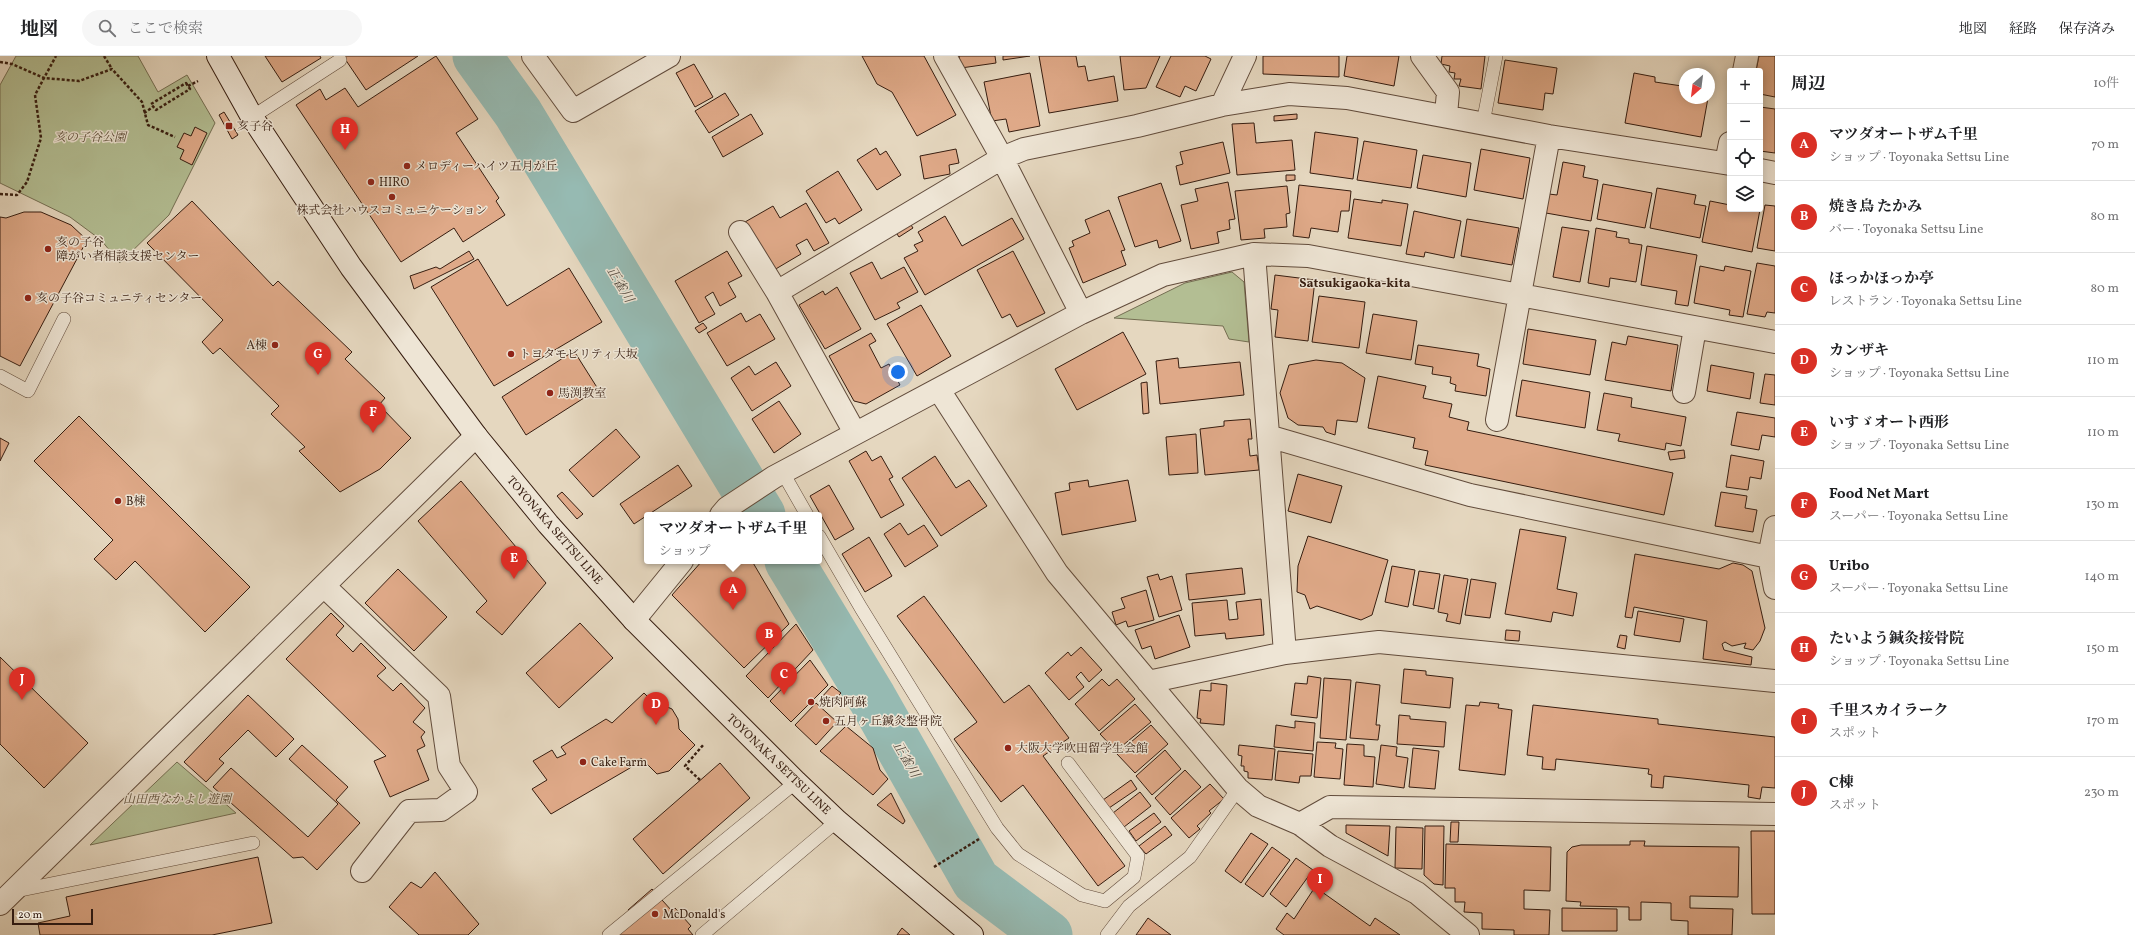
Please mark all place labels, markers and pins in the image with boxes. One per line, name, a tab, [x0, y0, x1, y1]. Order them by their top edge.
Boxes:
pin: H	[332, 117, 358, 150]
place label: 亥子谷	[237, 119, 273, 135]
marker: 亥子谷	[224, 121, 234, 131]
place label: メロディーハイツ五月が丘	[415, 159, 557, 175]
marker: メロディーハイツ五月が丘	[402, 161, 412, 171]
place label: HIRO	[379, 175, 409, 191]
marker: HIRO	[366, 177, 376, 187]
marker: 株式会社ハウスコミュニケーション	[387, 192, 397, 202]
place label: 株式会社ハウスコミュニケーション	[297, 203, 487, 219]
place label: 亥の子谷 障がい者相談支援センター	[56, 235, 200, 265]
marker: 亥の子谷 障がい者相談支援センター	[43, 244, 53, 254]
place label: 亥の子谷コミュニティセンター	[36, 291, 202, 307]
marker: 亥の子谷コミュニティセンター	[23, 293, 33, 303]
place label: A棟	[247, 338, 267, 354]
marker: A棟	[270, 340, 280, 350]
pin: G	[305, 342, 331, 375]
place label: トヨタモビリティ大坂	[519, 347, 638, 363]
marker: トヨタモビリティ大坂	[506, 349, 516, 359]
place label: 馬渕教室	[558, 386, 606, 402]
marker: 馬渕教室	[545, 388, 555, 398]
pin: F	[360, 400, 386, 433]
place label: B棟	[126, 494, 145, 510]
marker: B棟	[113, 496, 123, 506]
pin: E	[501, 546, 527, 579]
pin: A	[720, 577, 746, 610]
pin: B	[756, 622, 782, 655]
pin: C	[771, 662, 797, 695]
pin: J	[9, 667, 35, 700]
pin: D	[643, 692, 669, 725]
place label: 焼肉阿蘇	[819, 695, 867, 711]
marker: 焼肉阿蘇	[806, 697, 816, 707]
place label: 五月ヶ丘鍼灸整骨院	[834, 714, 942, 730]
marker: 五月ヶ丘鍼灸整骨院	[821, 716, 831, 726]
place label: 大阪大学吹田留学生会館	[1016, 741, 1148, 757]
marker: 大阪大学吹田留学生会館	[1003, 743, 1013, 753]
place label: Cake Farm	[591, 755, 647, 771]
marker: Cake Farm	[578, 757, 588, 767]
pin: I	[1307, 867, 1333, 900]
place label: McDonald's	[663, 907, 725, 923]
marker: McDonald's	[650, 909, 660, 919]

